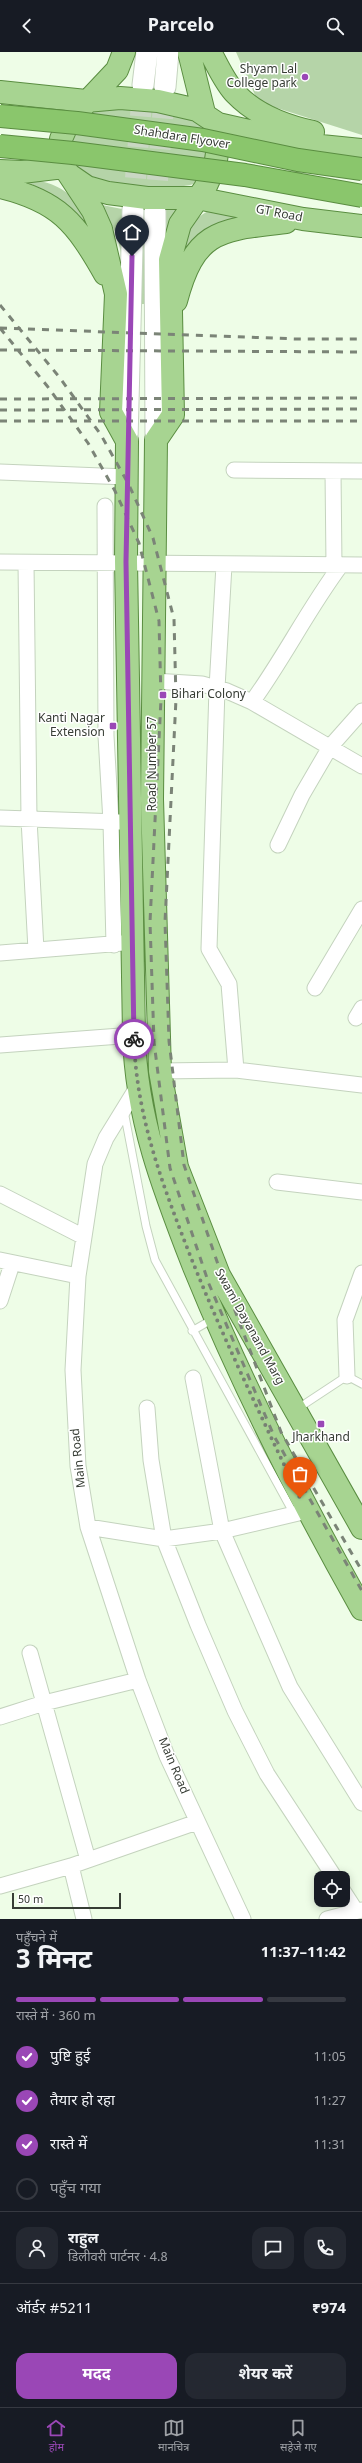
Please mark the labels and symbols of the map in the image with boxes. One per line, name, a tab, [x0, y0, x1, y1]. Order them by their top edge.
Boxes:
place label: Shyam Lal College park	[226, 62, 298, 92]
marker: Shyam Lal College park	[300, 72, 310, 82]
street label: Shahdara Flyover	[133, 123, 231, 154]
street label: GT Road	[254, 202, 304, 226]
pin	[115, 215, 149, 256]
place label: Bihari Colony	[171, 687, 247, 703]
marker: Bihari Colony	[158, 690, 168, 700]
place label: Kanti Nagar Extension	[38, 711, 105, 741]
street label: Road Number 57	[145, 716, 161, 812]
marker: Kanti Nagar Extension	[108, 721, 118, 731]
courier	[114, 1019, 154, 1059]
street label: Swami Dayanand Marg	[210, 1266, 288, 1388]
marker: Jharkhand	[316, 1419, 326, 1429]
street label: Main Road	[68, 1427, 90, 1489]
place label: Jharkhand	[291, 1430, 350, 1446]
pin	[283, 1457, 317, 1498]
street label: Main Road	[154, 1735, 192, 1797]
scale bar	[12, 1891, 121, 1910]

